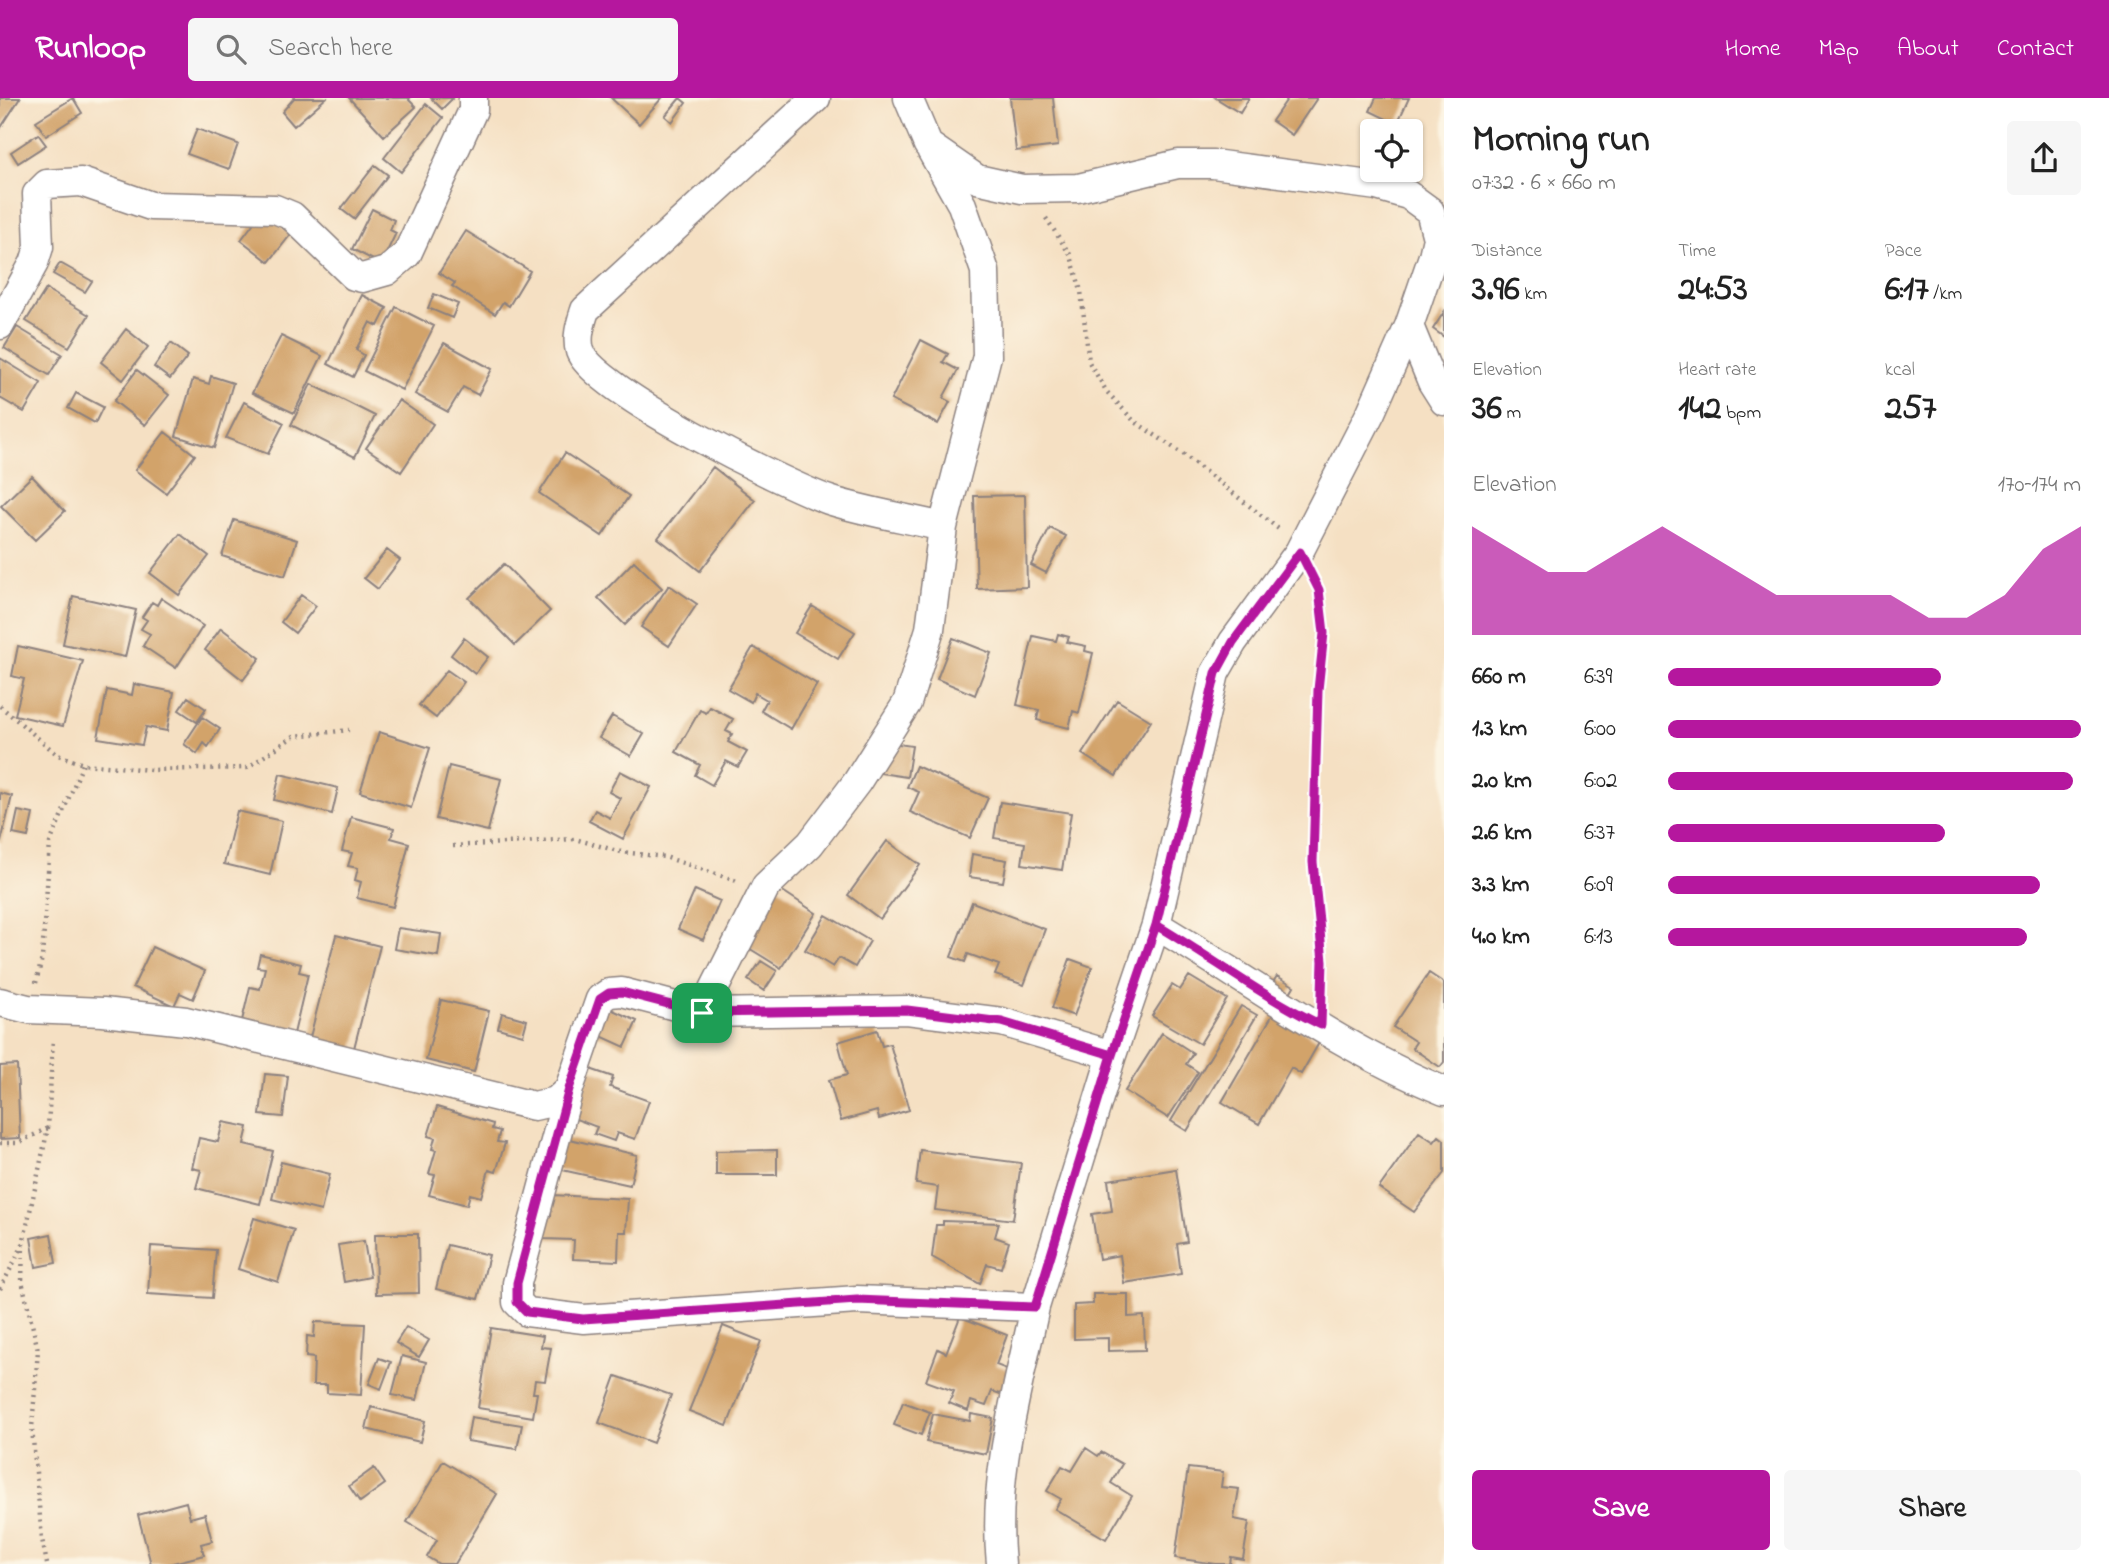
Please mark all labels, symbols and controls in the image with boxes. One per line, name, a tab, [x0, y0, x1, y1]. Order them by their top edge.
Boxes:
search box	[188, 18, 678, 81]
text: Runloop	[35, 25, 146, 73]
icon: search	[212, 30, 250, 68]
text: Search here	[268, 30, 393, 68]
text: Home	[1725, 32, 1781, 67]
text: Map	[1819, 32, 1859, 67]
text: About	[1897, 32, 1959, 67]
text: Contact	[1997, 32, 2074, 67]
text: Morning run	[1472, 113, 1650, 169]
map controls	[1360, 119, 1423, 182]
button: locate	[1360, 119, 1423, 182]
button: share	[2007, 121, 2081, 195]
text: 07:32 · 6 × 660 m	[1472, 167, 1616, 200]
text: Distance	[1472, 238, 1542, 265]
text: Time	[1678, 238, 1716, 265]
text: Pace	[1885, 238, 1922, 265]
text: 3.96	[1472, 265, 1520, 316]
text: 24:53	[1678, 265, 1748, 316]
text: 6:17	[1885, 265, 1929, 316]
text: km	[1520, 281, 1547, 308]
text: /km	[1929, 281, 1962, 308]
text: Elevation	[1472, 357, 1542, 384]
text: Heart rate	[1678, 357, 1756, 384]
text: kcal	[1885, 357, 1915, 384]
text: 36	[1472, 384, 1502, 435]
text: 142	[1678, 384, 1721, 435]
text: 257	[1885, 384, 1937, 435]
text: m	[1502, 400, 1521, 427]
text: bpm	[1721, 400, 1761, 427]
text: Elevation	[1472, 469, 1557, 502]
text: 170–174 m	[1998, 469, 2081, 502]
text: 660 m	[1472, 661, 1526, 694]
text: 6:39	[1584, 661, 1613, 694]
text: 1.3 km	[1472, 713, 1527, 746]
text: 6:00	[1584, 713, 1616, 746]
text: 2.0 km	[1472, 765, 1532, 798]
text: 6:02	[1584, 765, 1617, 798]
text: 2.6 km	[1472, 817, 1532, 850]
text: 6:37	[1584, 817, 1615, 850]
text: 3.3 km	[1472, 869, 1529, 902]
text: 6:09	[1584, 869, 1613, 902]
text: 4.0 km	[1472, 921, 1530, 954]
text: 6:13	[1584, 921, 1613, 954]
pin	[672, 983, 732, 1043]
icon: arrive	[683, 994, 721, 1032]
button: Save	[1472, 1470, 1770, 1550]
button: Share	[1784, 1470, 2081, 1550]

